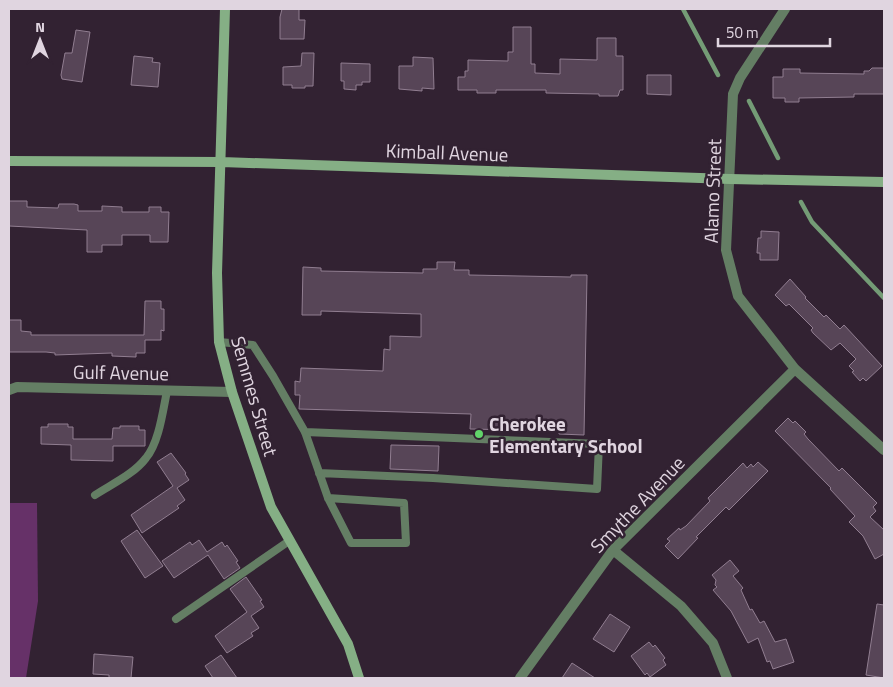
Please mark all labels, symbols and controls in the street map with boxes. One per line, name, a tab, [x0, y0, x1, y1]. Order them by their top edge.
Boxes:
north arrow	[15, 15, 65, 65]
scale bar	[718, 15, 830, 47]
text: N	[35, 16, 45, 37]
text: 50 m	[726, 21, 759, 44]
street label: Kimball Avenue	[385, 135, 509, 169]
street label: Alamo Street	[696, 138, 728, 244]
street label: Semmes Street	[224, 333, 286, 460]
street label: Gulf Avenue	[73, 357, 169, 387]
place label: Cherokee Elementary School	[489, 409, 643, 460]
marker: Cherokee Elementary School	[473, 428, 485, 440]
street label: Smythe Avenue	[583, 449, 691, 559]

